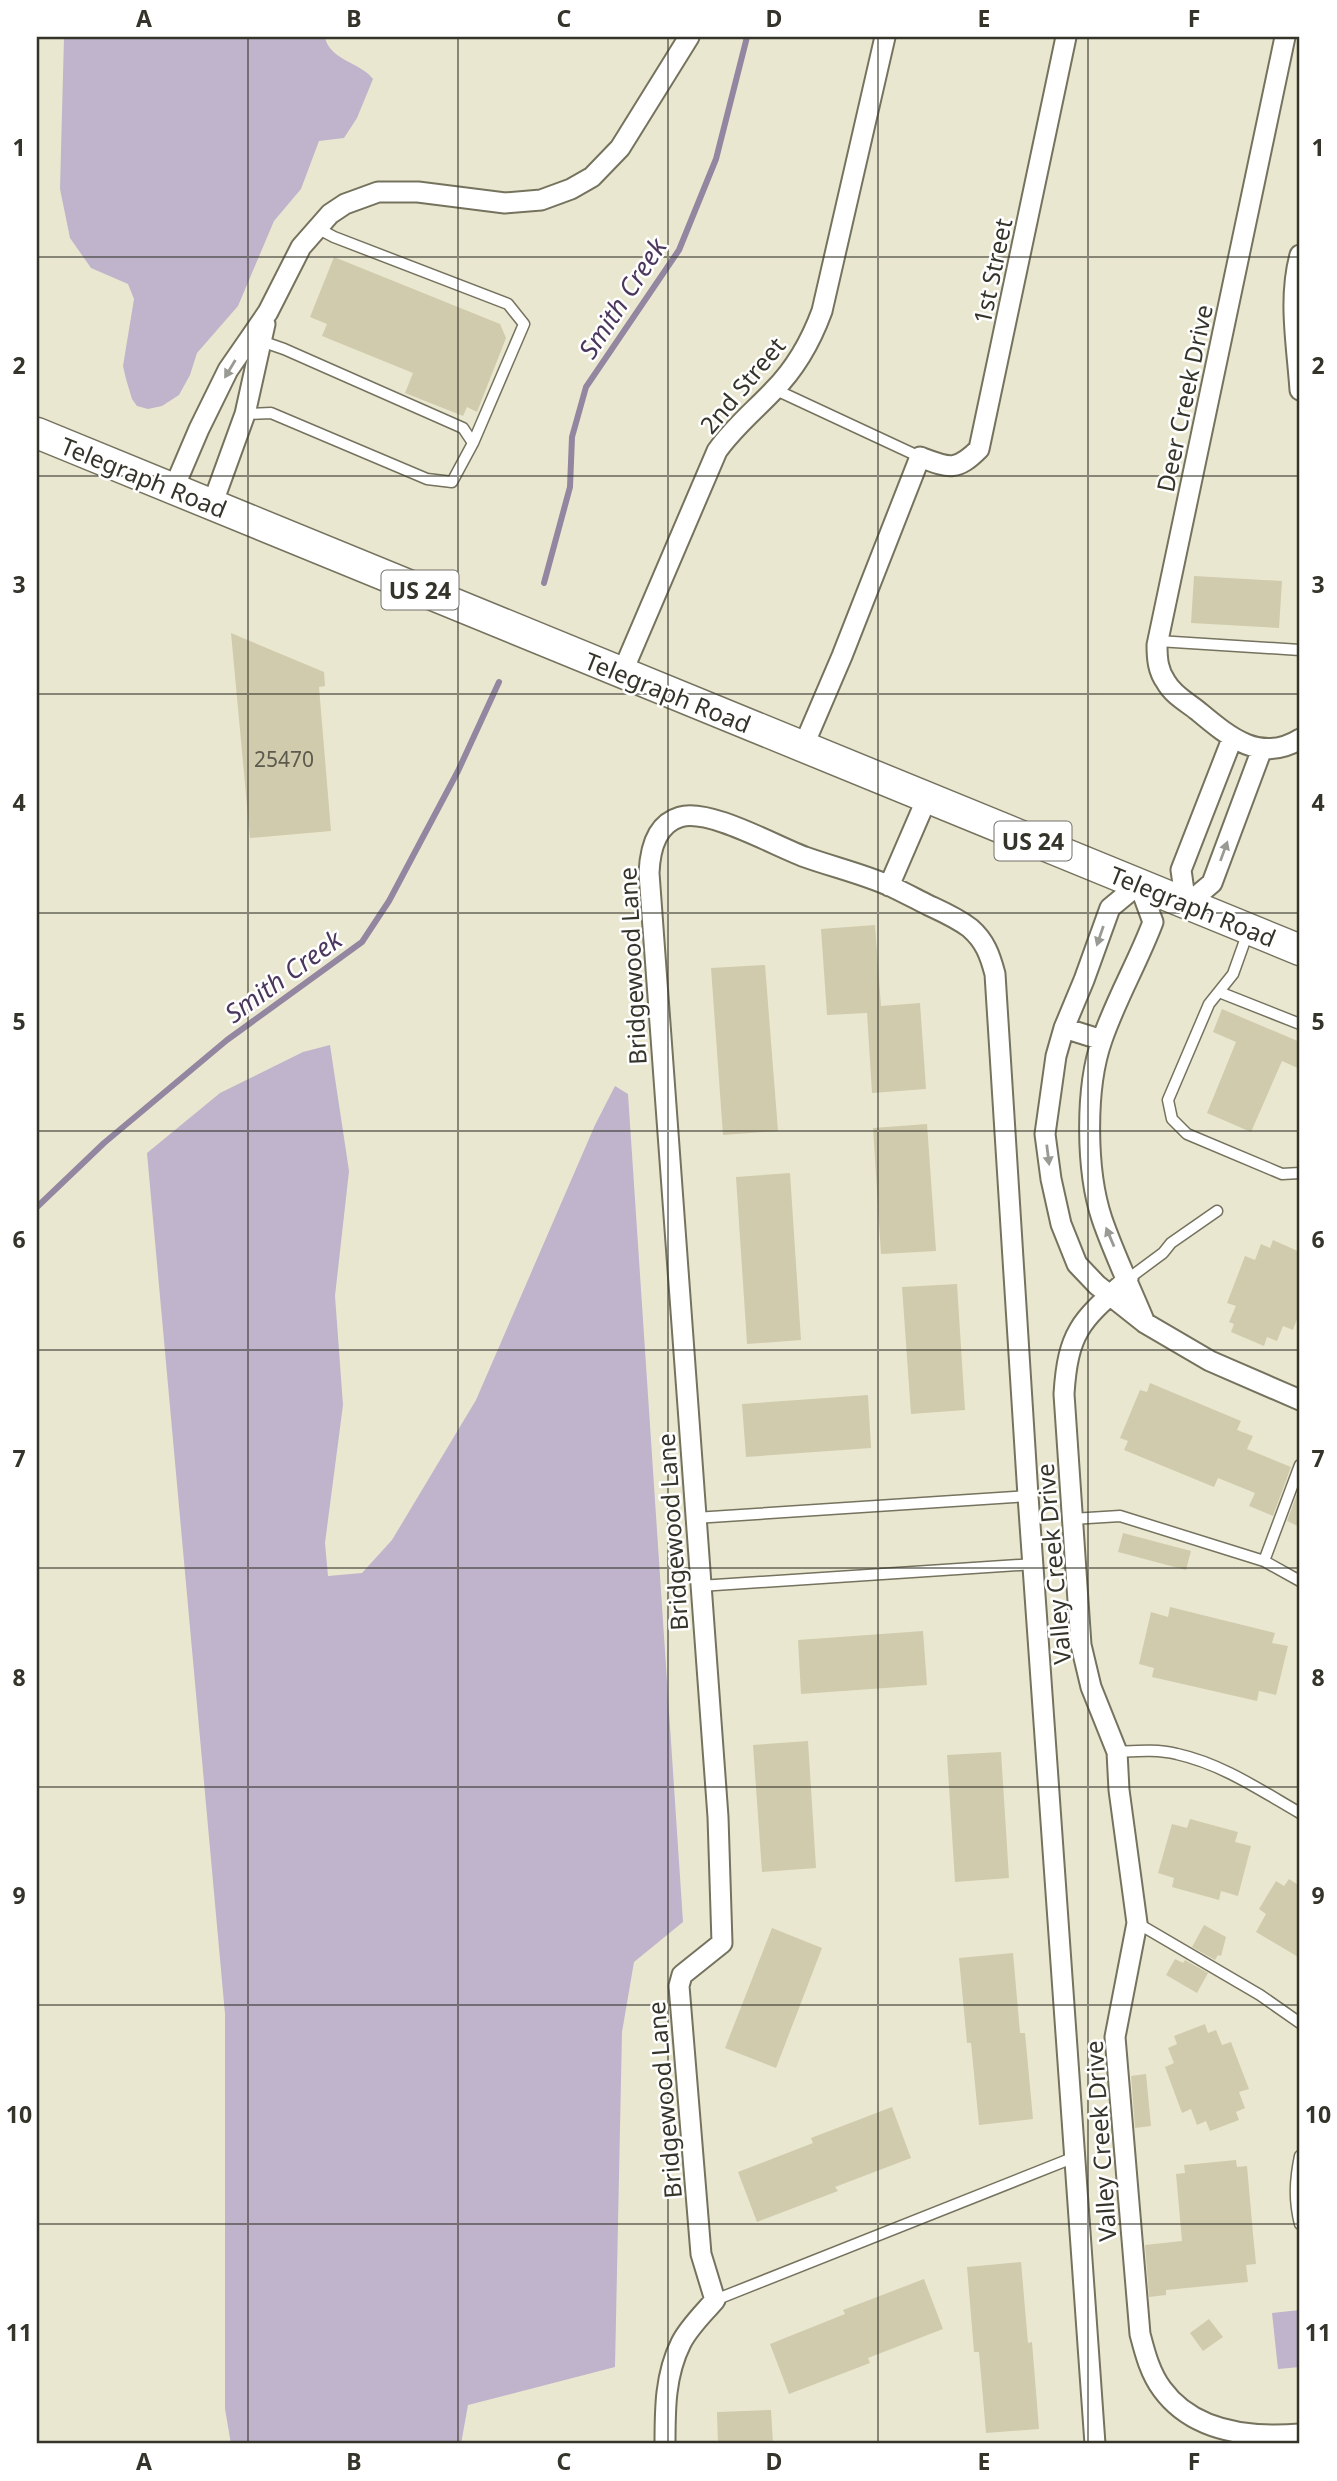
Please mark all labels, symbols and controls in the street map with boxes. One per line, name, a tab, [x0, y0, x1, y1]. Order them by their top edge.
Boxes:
text: A	[136, 2, 152, 34]
text: B	[346, 2, 362, 34]
text: C	[557, 2, 572, 34]
text: D	[766, 2, 782, 34]
text: E	[978, 2, 990, 34]
text: F	[1188, 2, 1200, 34]
text: 1	[12, 131, 26, 163]
text: 1	[1311, 131, 1325, 163]
street label: 1st Street	[965, 215, 1019, 327]
water label: Smith Creek	[570, 230, 675, 365]
street label: Deer Creek Drive	[1148, 301, 1220, 495]
street label: 2nd Street	[692, 329, 792, 440]
text: 2	[12, 349, 26, 381]
text: 2	[1311, 349, 1325, 381]
one-way arrow	[224, 360, 236, 379]
street label: Telegraph Road	[56, 429, 232, 525]
text: 3	[12, 568, 26, 600]
text: 3	[1311, 568, 1325, 600]
road number: US 24	[382, 570, 458, 610]
street label: Telegraph Road	[580, 644, 756, 740]
house number: 25470	[254, 745, 314, 773]
text: 4	[12, 786, 26, 818]
text: 4	[1311, 786, 1325, 818]
road number: US 24	[995, 821, 1072, 860]
one-way arrow	[1219, 841, 1230, 862]
street label: Telegraph Road	[1105, 858, 1281, 954]
street label: Bridgewood Lane	[610, 866, 654, 1066]
water label: Smith Creek	[217, 921, 350, 1031]
one-way arrow	[1094, 926, 1105, 947]
text: 5	[12, 1005, 26, 1037]
text: 5	[1311, 1005, 1325, 1037]
one-way arrow	[1042, 1144, 1053, 1166]
text: 6	[12, 1223, 26, 1255]
text: 6	[1311, 1223, 1325, 1255]
one-way arrow	[1104, 1227, 1116, 1247]
street label: Bridgewood Lane	[649, 1432, 695, 1632]
text: 7	[12, 1442, 26, 1474]
text: 7	[1311, 1442, 1325, 1474]
street label: Valley Creek Drive	[1028, 1462, 1078, 1666]
text: 8	[12, 1661, 26, 1693]
text: 8	[1311, 1661, 1325, 1693]
text: 9	[12, 1879, 26, 1911]
text: 9	[1311, 1879, 1325, 1911]
street label: Bridgewood Lane	[639, 2000, 689, 2200]
street label: Valley Creek Drive	[1077, 2039, 1123, 2243]
text: 10	[6, 2098, 32, 2130]
text: 10	[1305, 2098, 1331, 2130]
text: 11	[6, 2316, 32, 2348]
text: 11	[1305, 2316, 1331, 2348]
text: A	[136, 2445, 152, 2477]
text: B	[346, 2445, 362, 2477]
text: C	[557, 2445, 572, 2477]
text: D	[766, 2445, 782, 2477]
text: E	[978, 2445, 990, 2477]
text: F	[1188, 2445, 1200, 2477]

